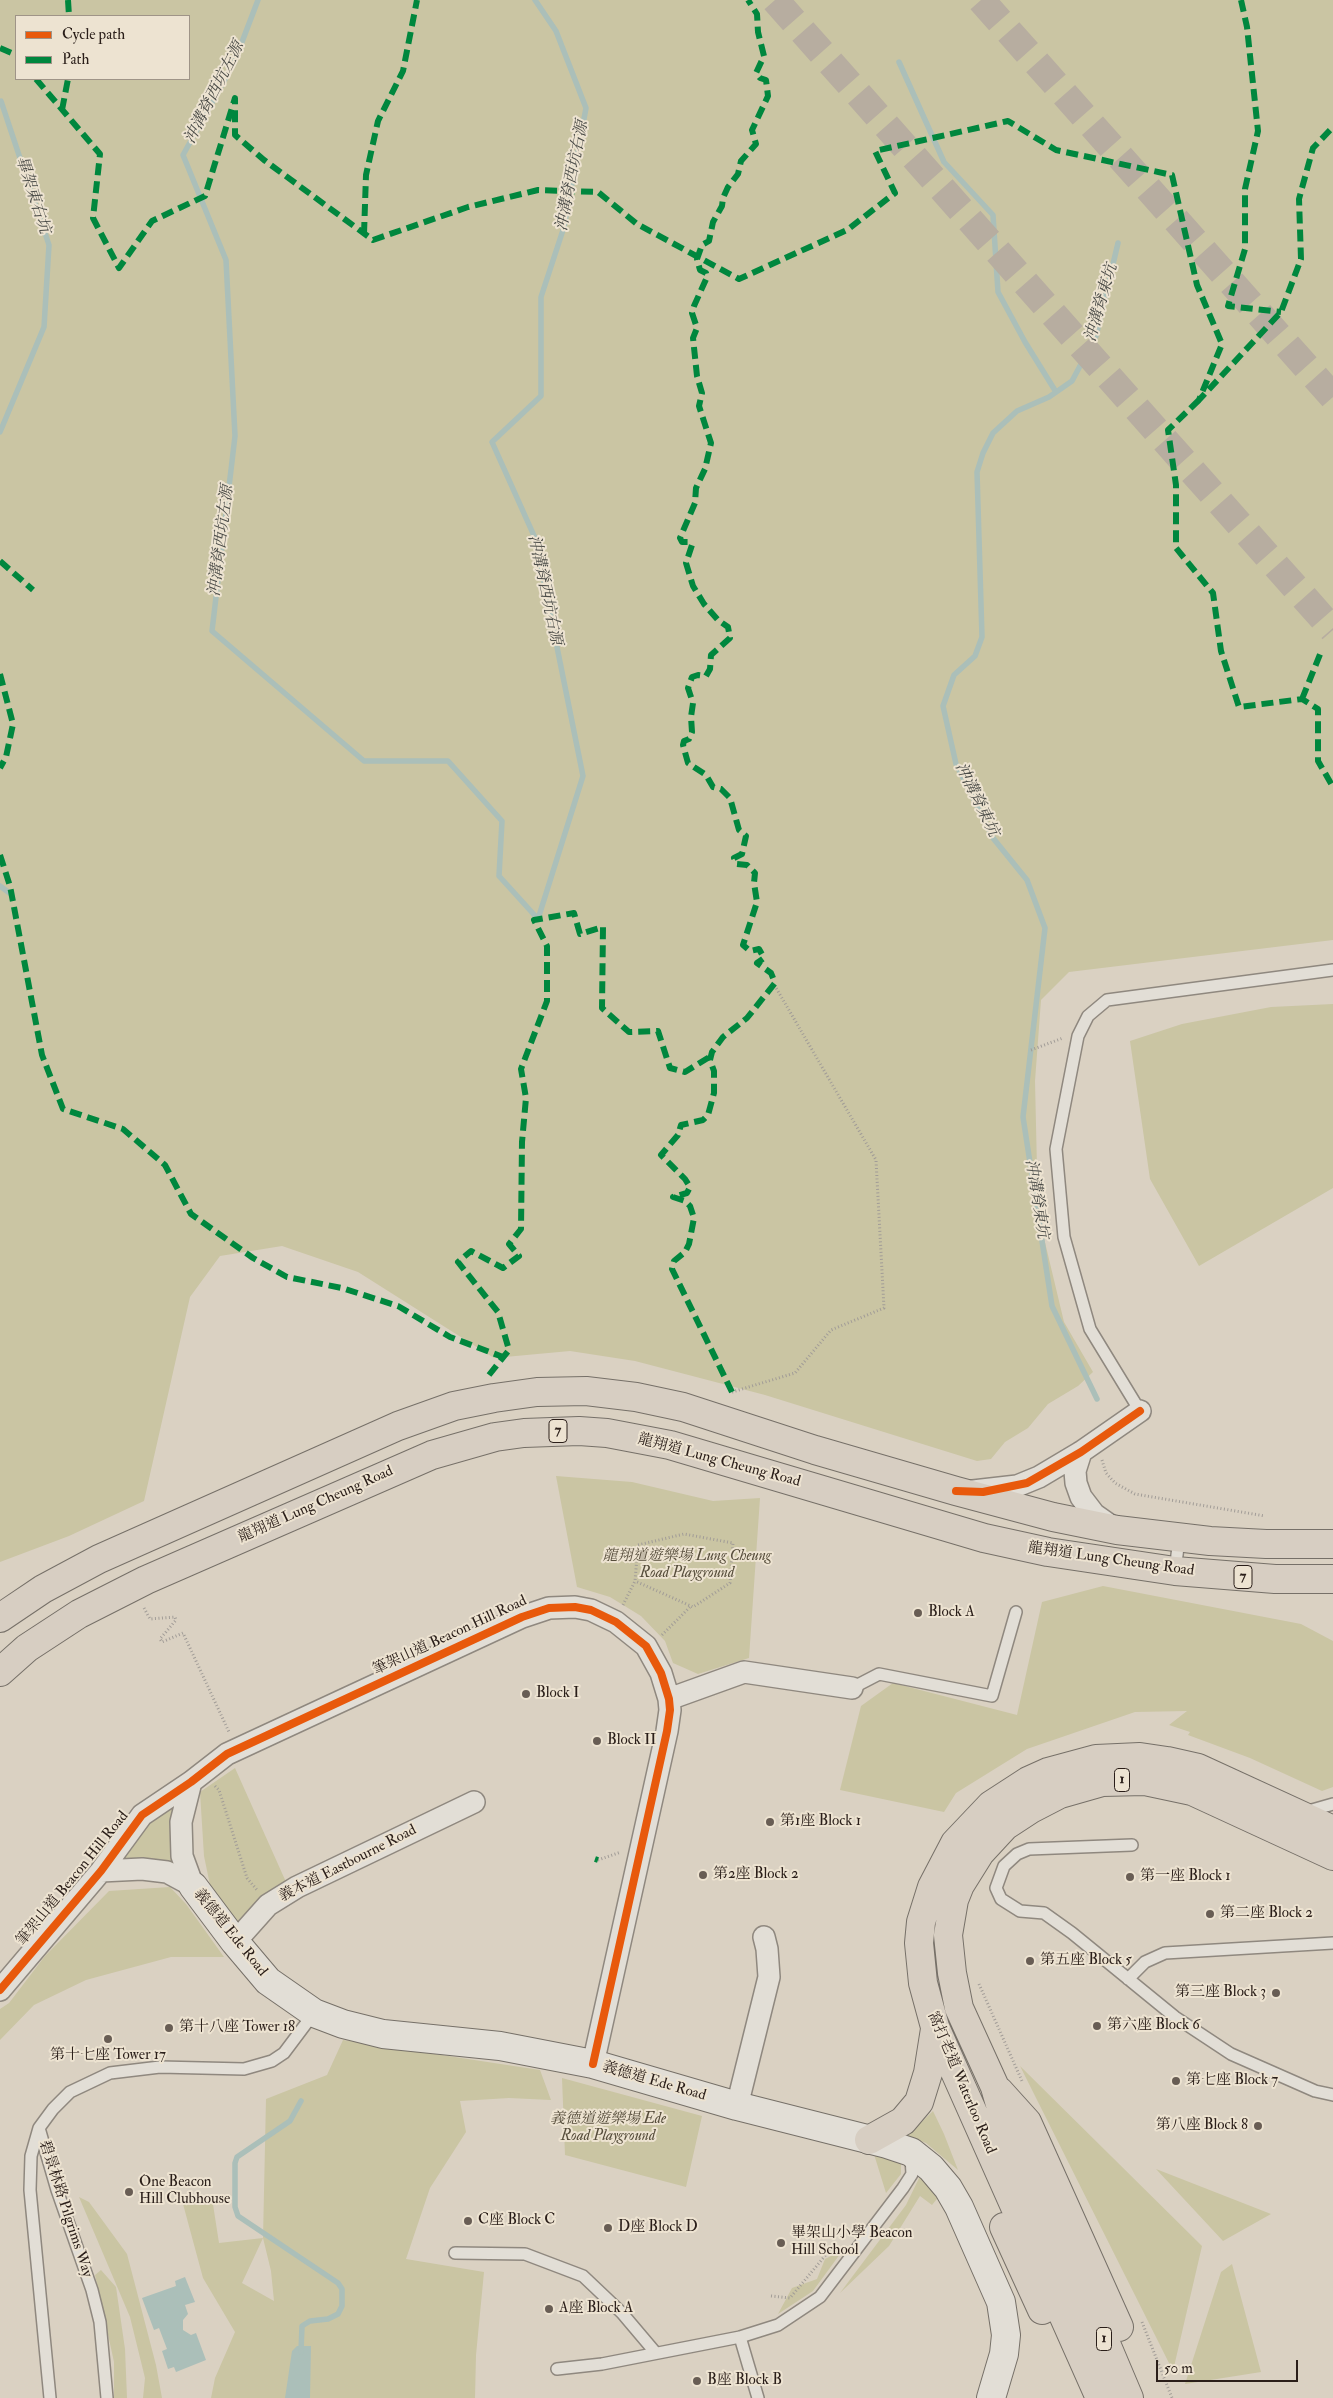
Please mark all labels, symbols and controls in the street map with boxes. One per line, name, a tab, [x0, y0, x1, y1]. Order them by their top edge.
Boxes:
legend	[15, 15, 190, 80]
text: Cycle path	[62, 25, 125, 44]
water label: 沖溝脊西坑左源	[181, 39, 249, 147]
text: Path	[62, 50, 89, 69]
water label: 沖溝脊西坑右源	[553, 119, 593, 233]
water label: 畢架東右坑	[11, 154, 53, 236]
water label: 沖溝脊東坑	[1082, 262, 1122, 344]
water label: 沖溝脊西坑左源	[206, 484, 238, 598]
water label: 沖溝脊西坑右源	[523, 533, 565, 647]
water label: 沖溝脊東坑	[950, 760, 1002, 840]
water label: 沖溝脊東坑	[1020, 1158, 1052, 1240]
road number: 7	[549, 1420, 567, 1442]
street label: 龍翔道 Lung Cheung Road	[636, 1431, 802, 1491]
street label: 龍翔道 Lung Cheung Road	[236, 1463, 396, 1547]
street label: 龍翔道 Lung Cheung Road	[1027, 1539, 1195, 1581]
park label: 龍翔道遊樂場 Lung Cheung Road Playground	[603, 1548, 771, 1583]
road number: 7	[1234, 1565, 1252, 1588]
street label: 筆架山道 Beacon Hill Road	[370, 1592, 530, 1680]
place label: Block A	[928, 1604, 975, 1622]
marker: Block A	[912, 1607, 924, 1619]
place label: Block I	[536, 1685, 579, 1703]
marker: Block I	[520, 1688, 532, 1700]
place label: Block II	[607, 1732, 656, 1750]
marker: Block II	[591, 1735, 603, 1747]
road number: 1	[1114, 1768, 1130, 1792]
street label: 筆架山道 Beacon Hill Road	[13, 1808, 133, 1950]
place label: 第1座 Block 1	[780, 1813, 861, 1831]
marker: 第1座 Block 1	[764, 1816, 776, 1828]
street label: 義本道 Eastbourne Road	[276, 1822, 420, 1906]
place label: 第2座 Block 2	[713, 1866, 799, 1884]
place label: 第一座 Block 1	[1140, 1868, 1231, 1886]
marker: 第2座 Block 2	[697, 1869, 709, 1881]
marker: 第一座 Block 1	[1124, 1871, 1136, 1883]
street label: 義德道 Ede Road	[189, 1886, 271, 1980]
place label: 第二座 Block 2	[1220, 1905, 1313, 1923]
marker: 第二座 Block 2	[1204, 1908, 1216, 1920]
place label: 第五座 Block 5	[1040, 1952, 1132, 1970]
marker: 第五座 Block 5	[1024, 1955, 1036, 1967]
place label: 第三座 Block 3	[1175, 1984, 1266, 2002]
marker: 第三座 Block 3	[1270, 1987, 1282, 1999]
street label: 窩打老道 Waterloo Road	[923, 2009, 999, 2157]
place label: 第六座 Block 6	[1107, 2017, 1200, 2035]
place label: 第十八座 Tower 18	[179, 2019, 295, 2037]
marker: 第六座 Block 6	[1091, 2020, 1103, 2032]
marker: 第十八座 Tower 18	[163, 2022, 175, 2034]
marker: 第十七座 Tower 17	[102, 2033, 114, 2045]
place label: 第十七座 Tower 17	[50, 2047, 166, 2065]
street label: 義德道 Ede Road	[600, 2059, 708, 2105]
place label: 第七座 Block 7	[1186, 2072, 1278, 2090]
marker: 第七座 Block 7	[1170, 2075, 1182, 2087]
park label: 義德道遊樂場 Ede Road Playground	[550, 2111, 666, 2146]
place label: 第八座 Block 8	[1156, 2117, 1248, 2135]
marker: 第八座 Block 8	[1252, 2120, 1264, 2132]
street label: 碧景林路 Pilgrims Way	[34, 2138, 96, 2280]
place label: One Beacon Hill Clubhouse	[139, 2174, 230, 2209]
marker: One Beacon Hill Clubhouse	[123, 2186, 135, 2198]
place label: C座 Block C	[478, 2212, 555, 2230]
marker: C座 Block C	[462, 2215, 474, 2227]
place label: D座 Block D	[618, 2219, 698, 2237]
marker: D座 Block D	[602, 2222, 614, 2234]
place label: 畢架山小學 Beacon Hill School	[791, 2225, 912, 2260]
marker: 畢架山小學 Beacon Hill School	[775, 2237, 787, 2249]
place label: A座 Block A	[559, 2300, 633, 2318]
marker: A座 Block A	[543, 2303, 555, 2315]
road number: 1	[1096, 2328, 1112, 2350]
scale bar	[1158, 2350, 1300, 2382]
text: 50 m	[1164, 2359, 1193, 2378]
place label: B座 Block B	[707, 2372, 782, 2390]
marker: B座 Block B	[691, 2375, 703, 2387]

